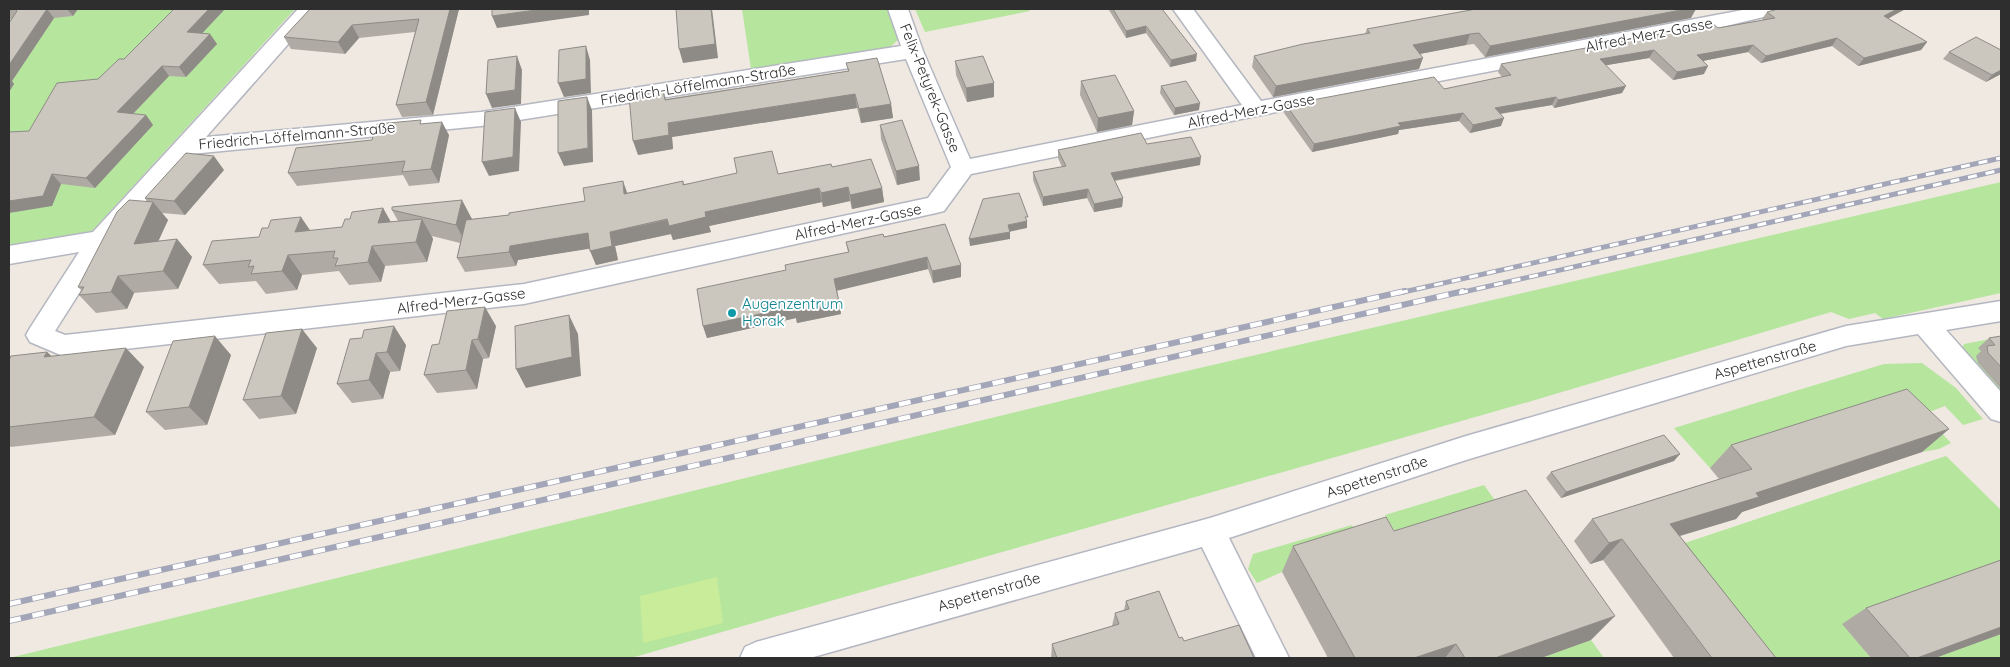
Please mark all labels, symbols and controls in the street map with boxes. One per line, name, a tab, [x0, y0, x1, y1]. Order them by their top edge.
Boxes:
street label: Alfred-Merz-Gasse	[1584, 13, 1714, 56]
street label: Felix-Petyrek-Gasse	[896, 21, 965, 155]
street label: Friedrich-Löffelmann-Straße	[599, 60, 797, 109]
street label: Alfred-Merz-Gasse	[1186, 89, 1316, 132]
street label: Friedrich-Löffelmann-Straße	[198, 117, 396, 154]
street label: Alfred-Merz-Gasse	[793, 199, 923, 244]
street label: Alfred-Merz-Gasse	[396, 283, 526, 318]
place label: Augenzentrum Horak	[742, 294, 843, 330]
marker: Augenzentrum Horak	[726, 307, 738, 319]
street label: Aspettenstraße	[1711, 336, 1818, 383]
street label: Aspettenstraße	[1324, 451, 1430, 502]
street label: Aspettenstraße	[935, 568, 1042, 615]

